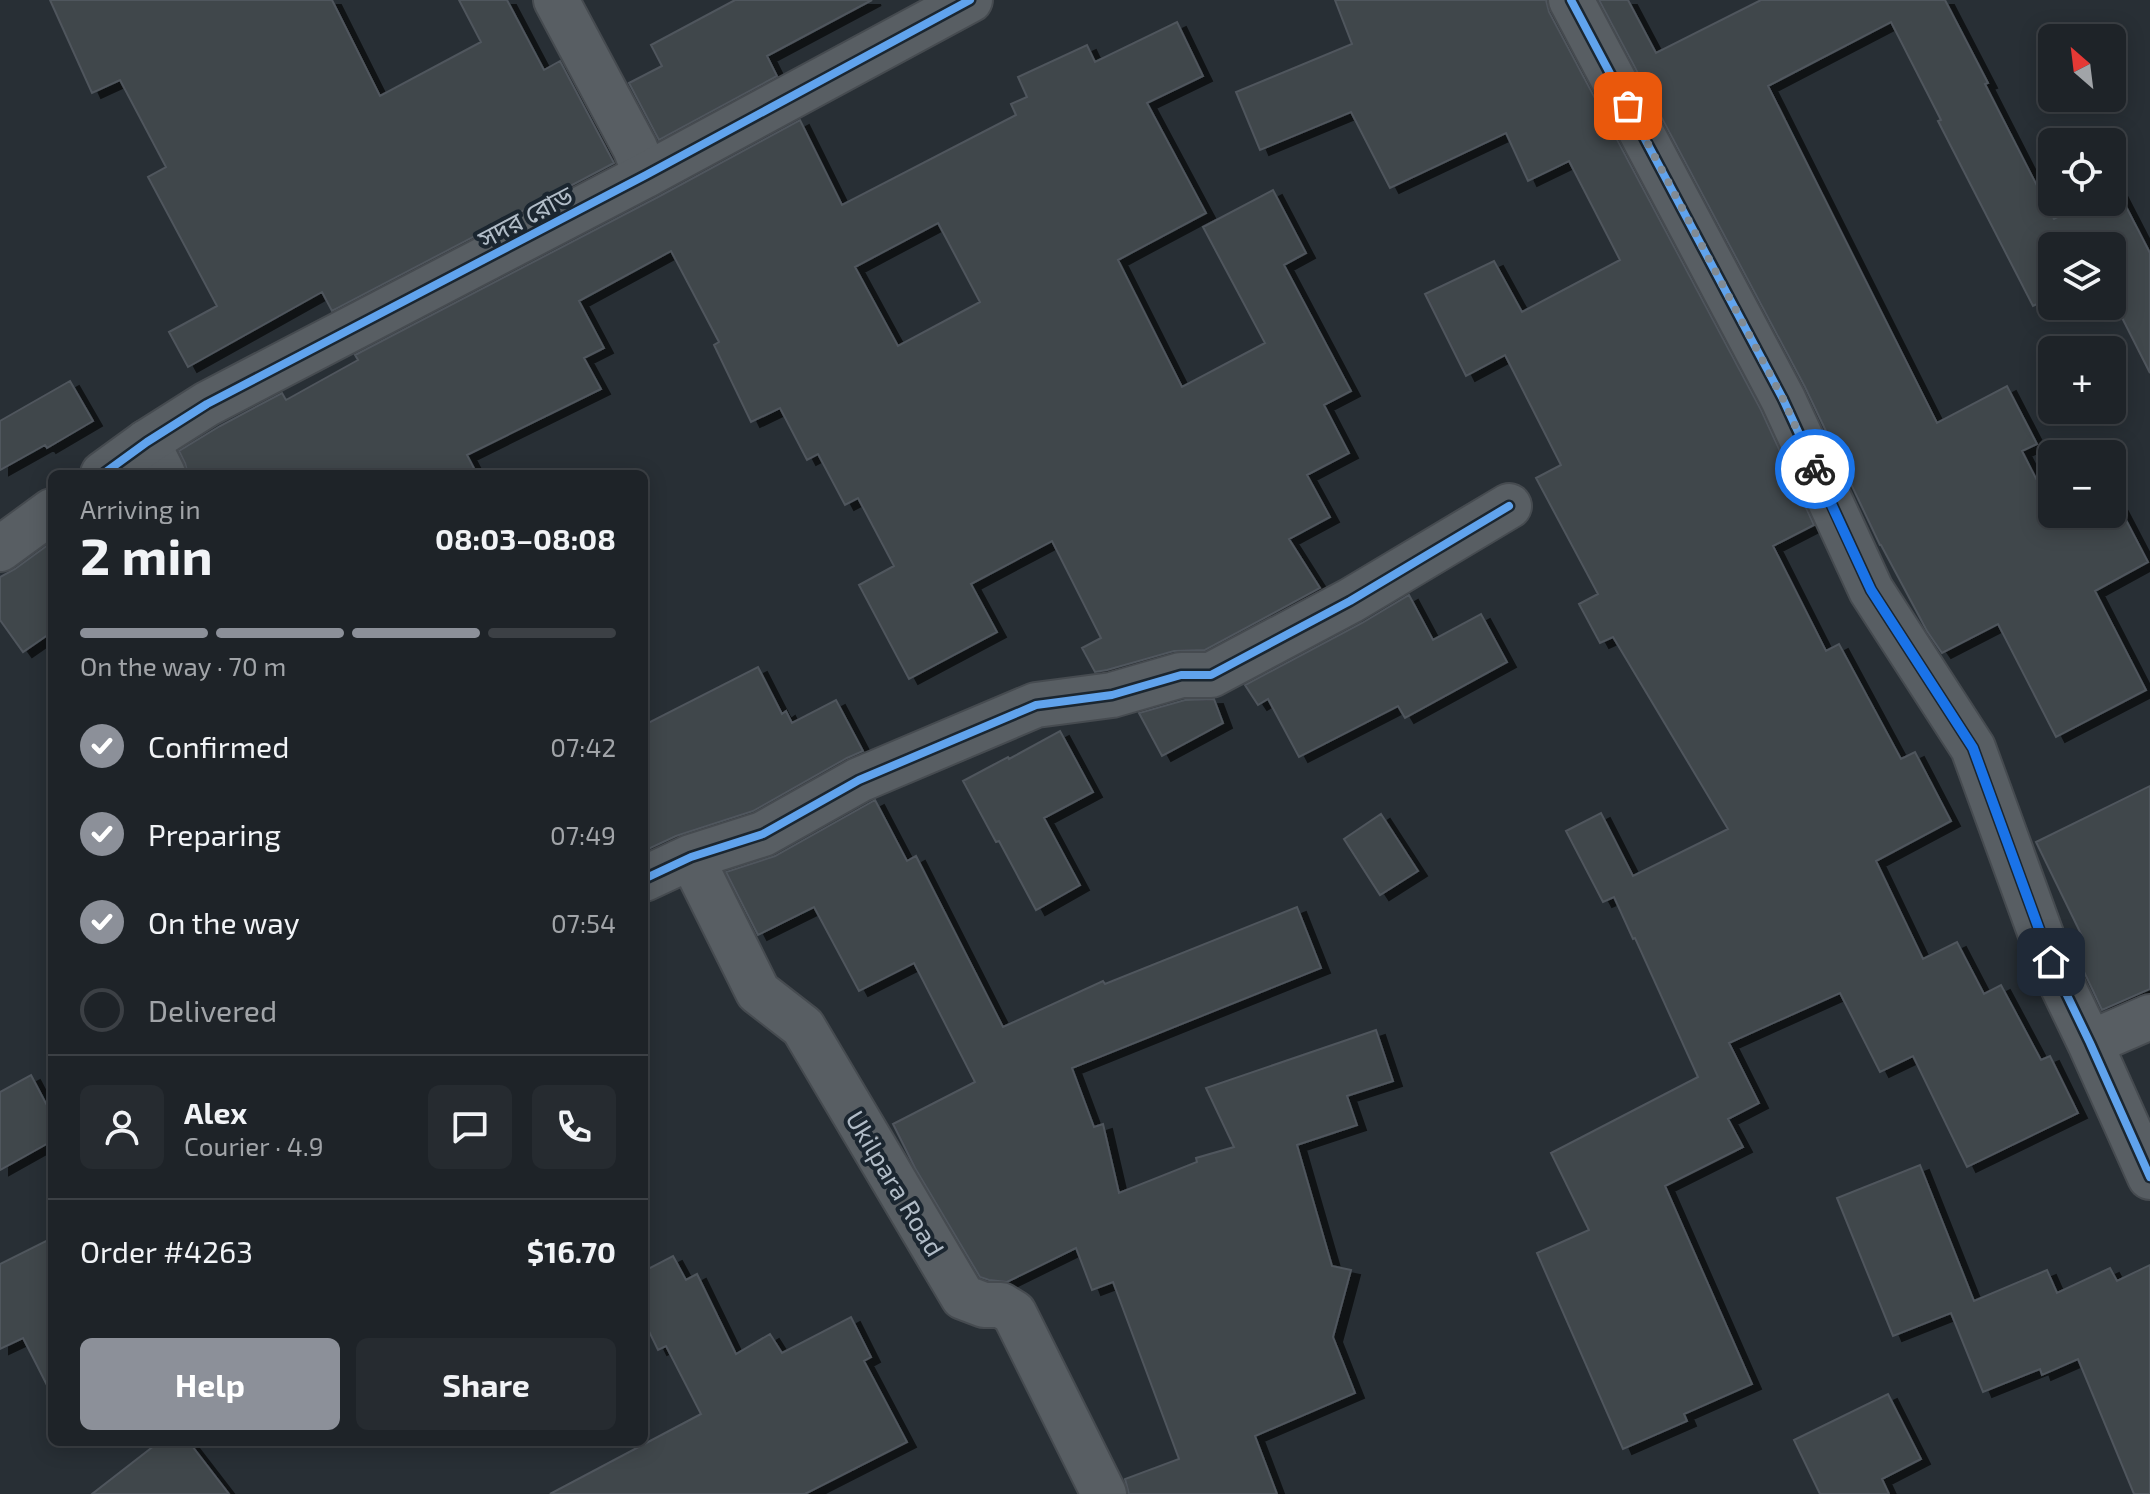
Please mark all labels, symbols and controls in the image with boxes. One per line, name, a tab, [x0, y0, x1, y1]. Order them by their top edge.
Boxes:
north arrow	[2038, 24, 2126, 112]
map controls	[2038, 24, 2126, 528]
pin	[1594, 72, 1662, 140]
icon: bag	[1606, 84, 1650, 128]
button: locate	[2038, 128, 2126, 216]
street label: সদর রোড	[472, 178, 578, 254]
button: layers	[2038, 232, 2126, 320]
button: +	[2038, 336, 2126, 424]
courier	[1775, 429, 1855, 509]
button: −	[2038, 440, 2126, 528]
icon: bike	[1793, 447, 1837, 491]
text: Arriving in	[80, 493, 201, 524]
text: 08:03–08:08	[435, 520, 616, 556]
text: 2 min	[80, 523, 213, 585]
text: On the way · 70 m	[80, 650, 286, 681]
icon: check	[80, 724, 124, 768]
text: Confirmed	[148, 728, 289, 764]
text: 07:42	[550, 731, 616, 762]
icon: check	[80, 812, 124, 856]
text: Preparing	[148, 816, 281, 852]
text: 07:49	[550, 819, 616, 850]
icon: check	[80, 900, 124, 944]
text: On the way	[148, 904, 300, 940]
text: 07:54	[551, 907, 616, 938]
pin	[2017, 928, 2085, 996]
icon: home	[2029, 940, 2073, 984]
text: Delivered	[148, 992, 277, 1028]
button: person	[80, 1085, 164, 1169]
button: chat	[428, 1085, 512, 1169]
button: phone	[532, 1085, 616, 1169]
text: Alex	[184, 1094, 247, 1130]
street label: Ukilpara Road	[840, 1105, 952, 1261]
text: Courier · 4.9	[184, 1130, 324, 1161]
text: Order #4263	[80, 1233, 253, 1269]
text: $16.70	[527, 1233, 616, 1269]
button: Help	[80, 1338, 340, 1430]
button: Share	[356, 1338, 616, 1430]

